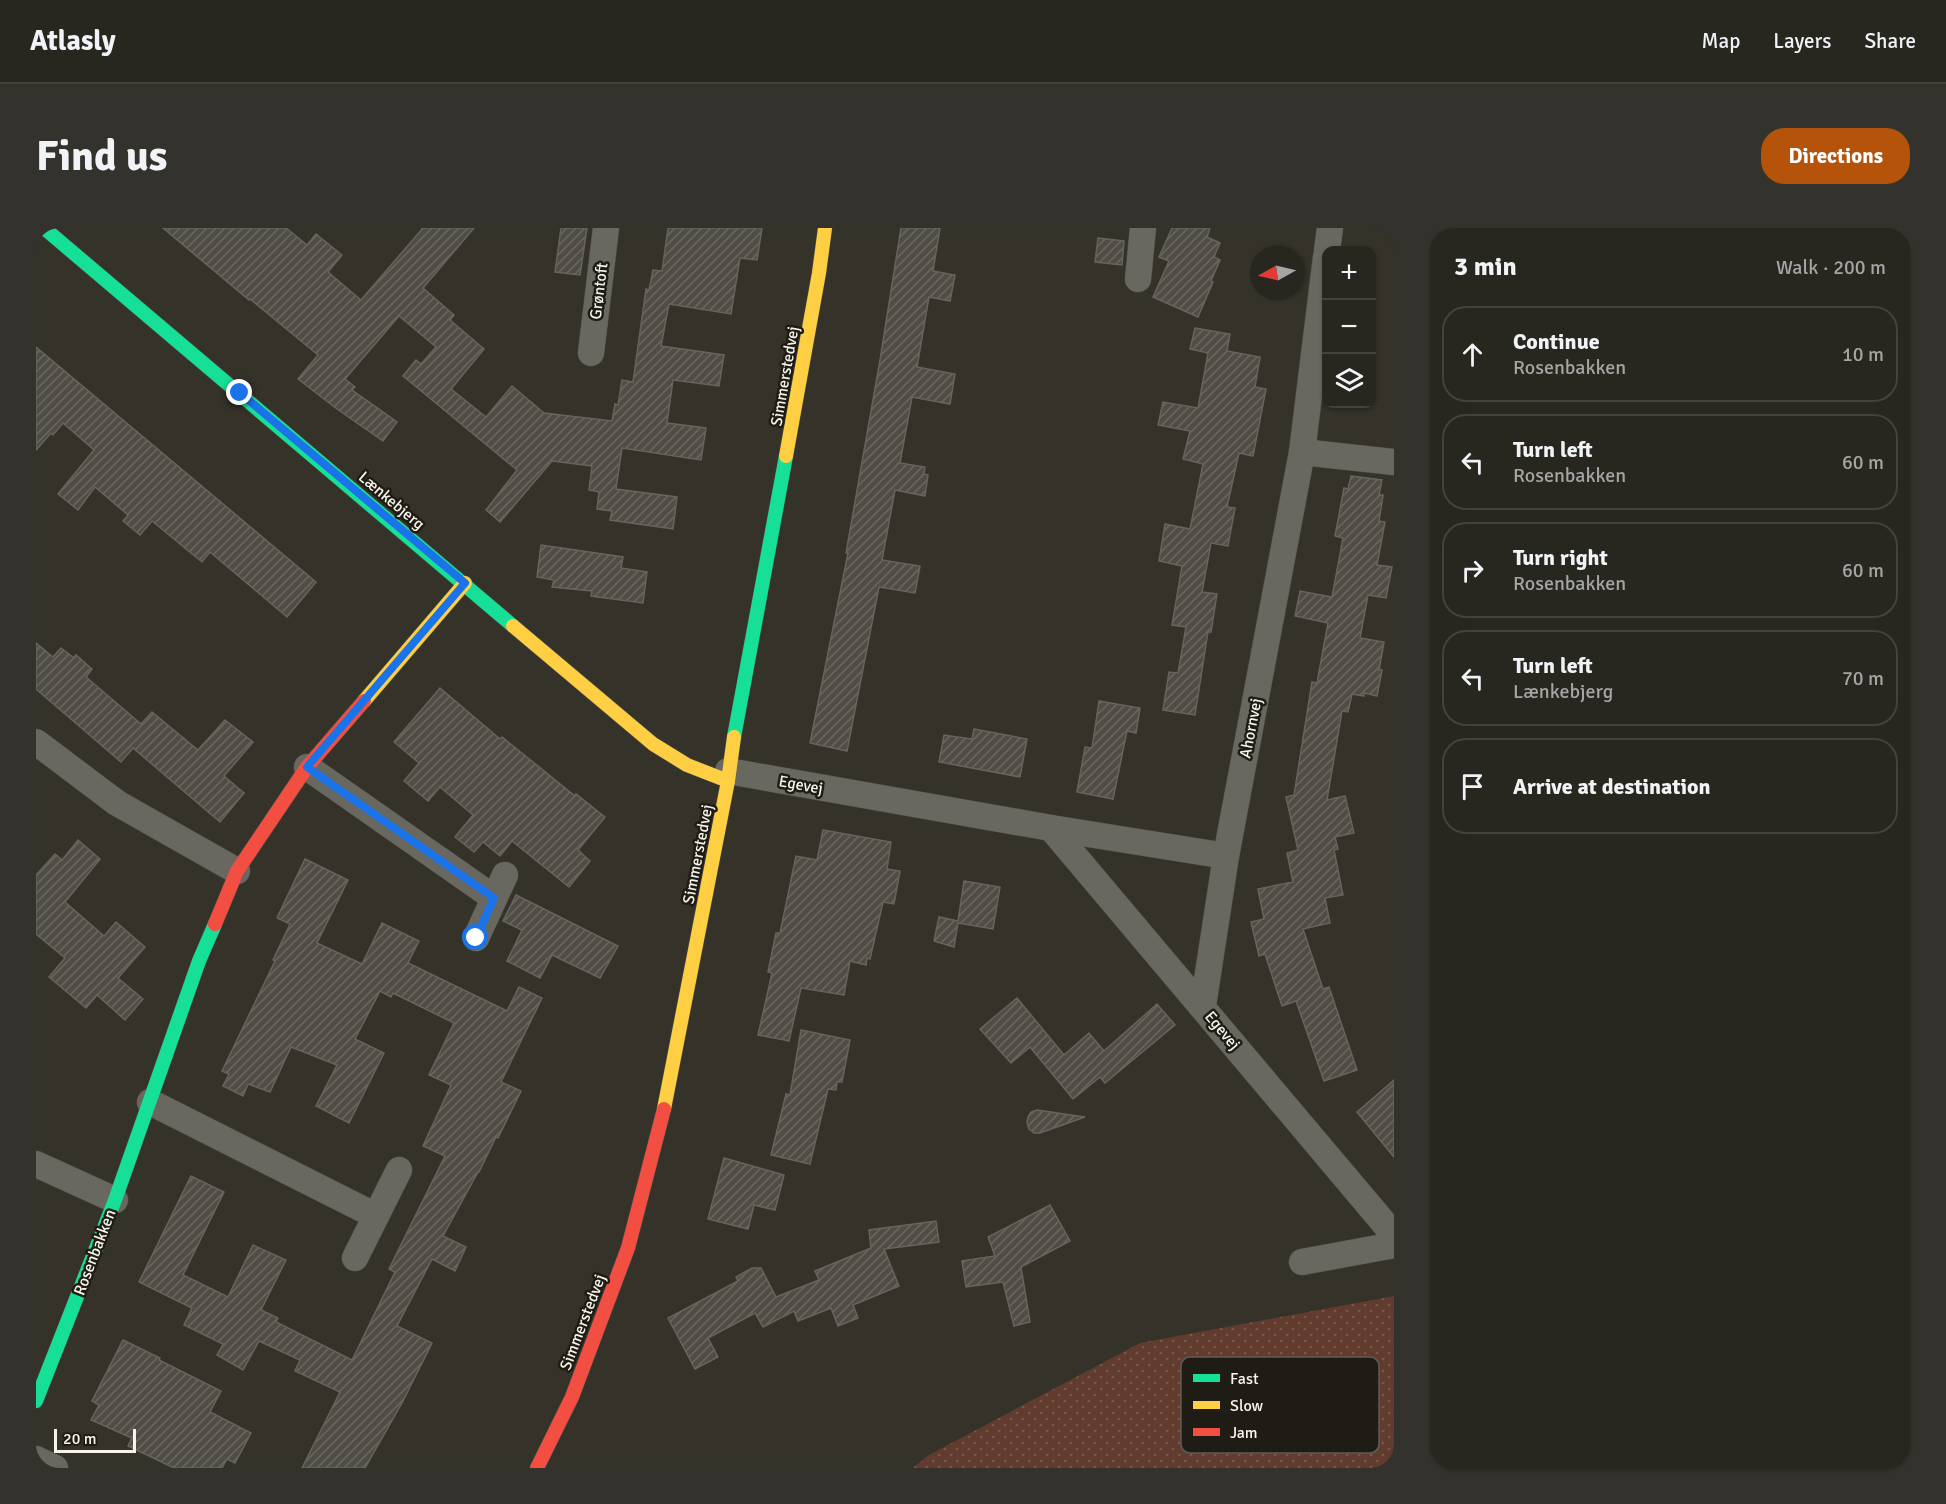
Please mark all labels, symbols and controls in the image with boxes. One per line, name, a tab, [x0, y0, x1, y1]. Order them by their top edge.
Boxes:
text: Atlasly	[30, 24, 116, 58]
text: Map	[1702, 28, 1740, 54]
text: Layers	[1773, 28, 1831, 54]
text: Share	[1864, 28, 1916, 54]
button: Directions	[1761, 128, 1910, 184]
text: Find us	[36, 131, 167, 182]
north arrow	[1250, 246, 1304, 300]
map controls	[1322, 246, 1376, 408]
button: +	[1322, 246, 1376, 300]
text: 3 min	[1454, 251, 1517, 283]
text: Walk · 200 m	[1776, 255, 1886, 280]
street label: Grøntoft	[586, 261, 612, 321]
button: −	[1322, 300, 1376, 354]
street label: Simmerstedvej	[766, 325, 804, 428]
text: Continue	[1513, 328, 1600, 355]
icon: ahead	[1456, 338, 1489, 371]
text: 10 m	[1842, 342, 1884, 367]
button: layers	[1322, 354, 1376, 408]
text: Rosenbakken	[1513, 355, 1626, 380]
route end	[226, 379, 252, 405]
text: Turn left	[1513, 436, 1593, 463]
icon: left	[1456, 446, 1489, 479]
text: 60 m	[1842, 450, 1884, 475]
text: Rosenbakken	[1513, 463, 1626, 488]
street label: Lænkebjerg	[354, 467, 429, 534]
text: Turn right	[1513, 544, 1608, 571]
icon: right	[1456, 554, 1489, 587]
text: 60 m	[1842, 558, 1884, 583]
text: Rosenbakken	[1513, 571, 1626, 596]
text: Turn left	[1513, 652, 1593, 679]
icon: left	[1456, 662, 1489, 695]
text: 70 m	[1842, 666, 1884, 691]
text: Lænkebjerg	[1513, 679, 1613, 704]
street label: Ahornvej	[1235, 696, 1267, 760]
icon: arrive	[1456, 770, 1489, 803]
street label: Egevej	[777, 771, 825, 799]
text: Arrive at destination	[1513, 773, 1710, 800]
street label: Simmerstedvej	[679, 803, 717, 906]
route start	[462, 924, 488, 950]
street label: Egevej	[1200, 1007, 1244, 1054]
street label: Rosenbakken	[69, 1207, 120, 1298]
street label: Simmerstedvej	[555, 1272, 610, 1373]
legend	[1181, 1357, 1379, 1453]
text: Fast	[1230, 1369, 1259, 1389]
text: Slow	[1230, 1396, 1264, 1416]
text: Jam	[1230, 1423, 1258, 1443]
scale bar	[54, 1426, 136, 1454]
text: 20 m	[63, 1429, 97, 1449]

